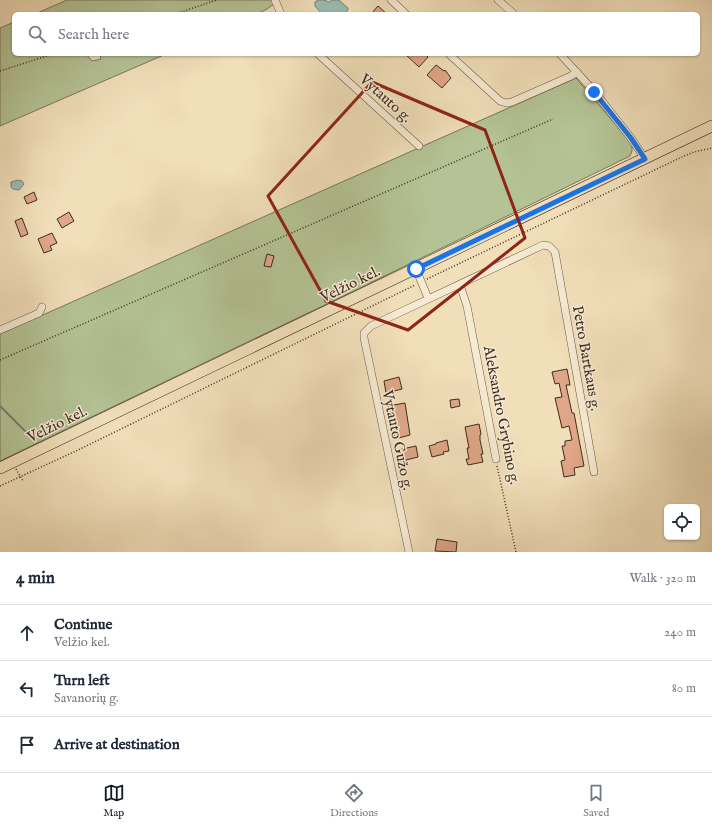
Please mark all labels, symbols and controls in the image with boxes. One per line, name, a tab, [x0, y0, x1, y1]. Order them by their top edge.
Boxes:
search box	[12, 12, 700, 56]
icon: search	[26, 23, 48, 45]
text: Search here	[58, 25, 129, 44]
street label: Vytauto g.	[355, 69, 416, 127]
route end	[585, 83, 603, 101]
route start	[407, 260, 425, 278]
street label: Velžio kel.	[316, 262, 383, 308]
street label: Petro Bartkaus g.	[568, 304, 605, 412]
street label: Aleksandro Grybino g.	[479, 343, 524, 486]
street label: Vytauto Gužo g.	[377, 387, 417, 492]
street label: Velžio kel.	[23, 402, 90, 448]
map controls	[664, 504, 700, 540]
button: locate	[664, 504, 700, 540]
text: 4 min	[16, 568, 55, 589]
text: Walk · 320 m	[630, 570, 696, 587]
text: Continue	[54, 615, 112, 634]
icon: ahead	[16, 622, 38, 644]
text: 240 m	[664, 624, 696, 641]
text: Velžio kel.	[54, 634, 110, 651]
text: Turn left	[54, 671, 110, 690]
icon: left	[16, 678, 38, 700]
text: 80 m	[672, 680, 696, 697]
text: Savanorių g.	[54, 690, 119, 707]
icon: arrive	[16, 734, 38, 756]
text: Arrive at destination	[54, 735, 180, 754]
tab: Map	[103, 782, 125, 820]
tab: Directions	[330, 782, 378, 820]
tab: Saved	[583, 782, 609, 820]

